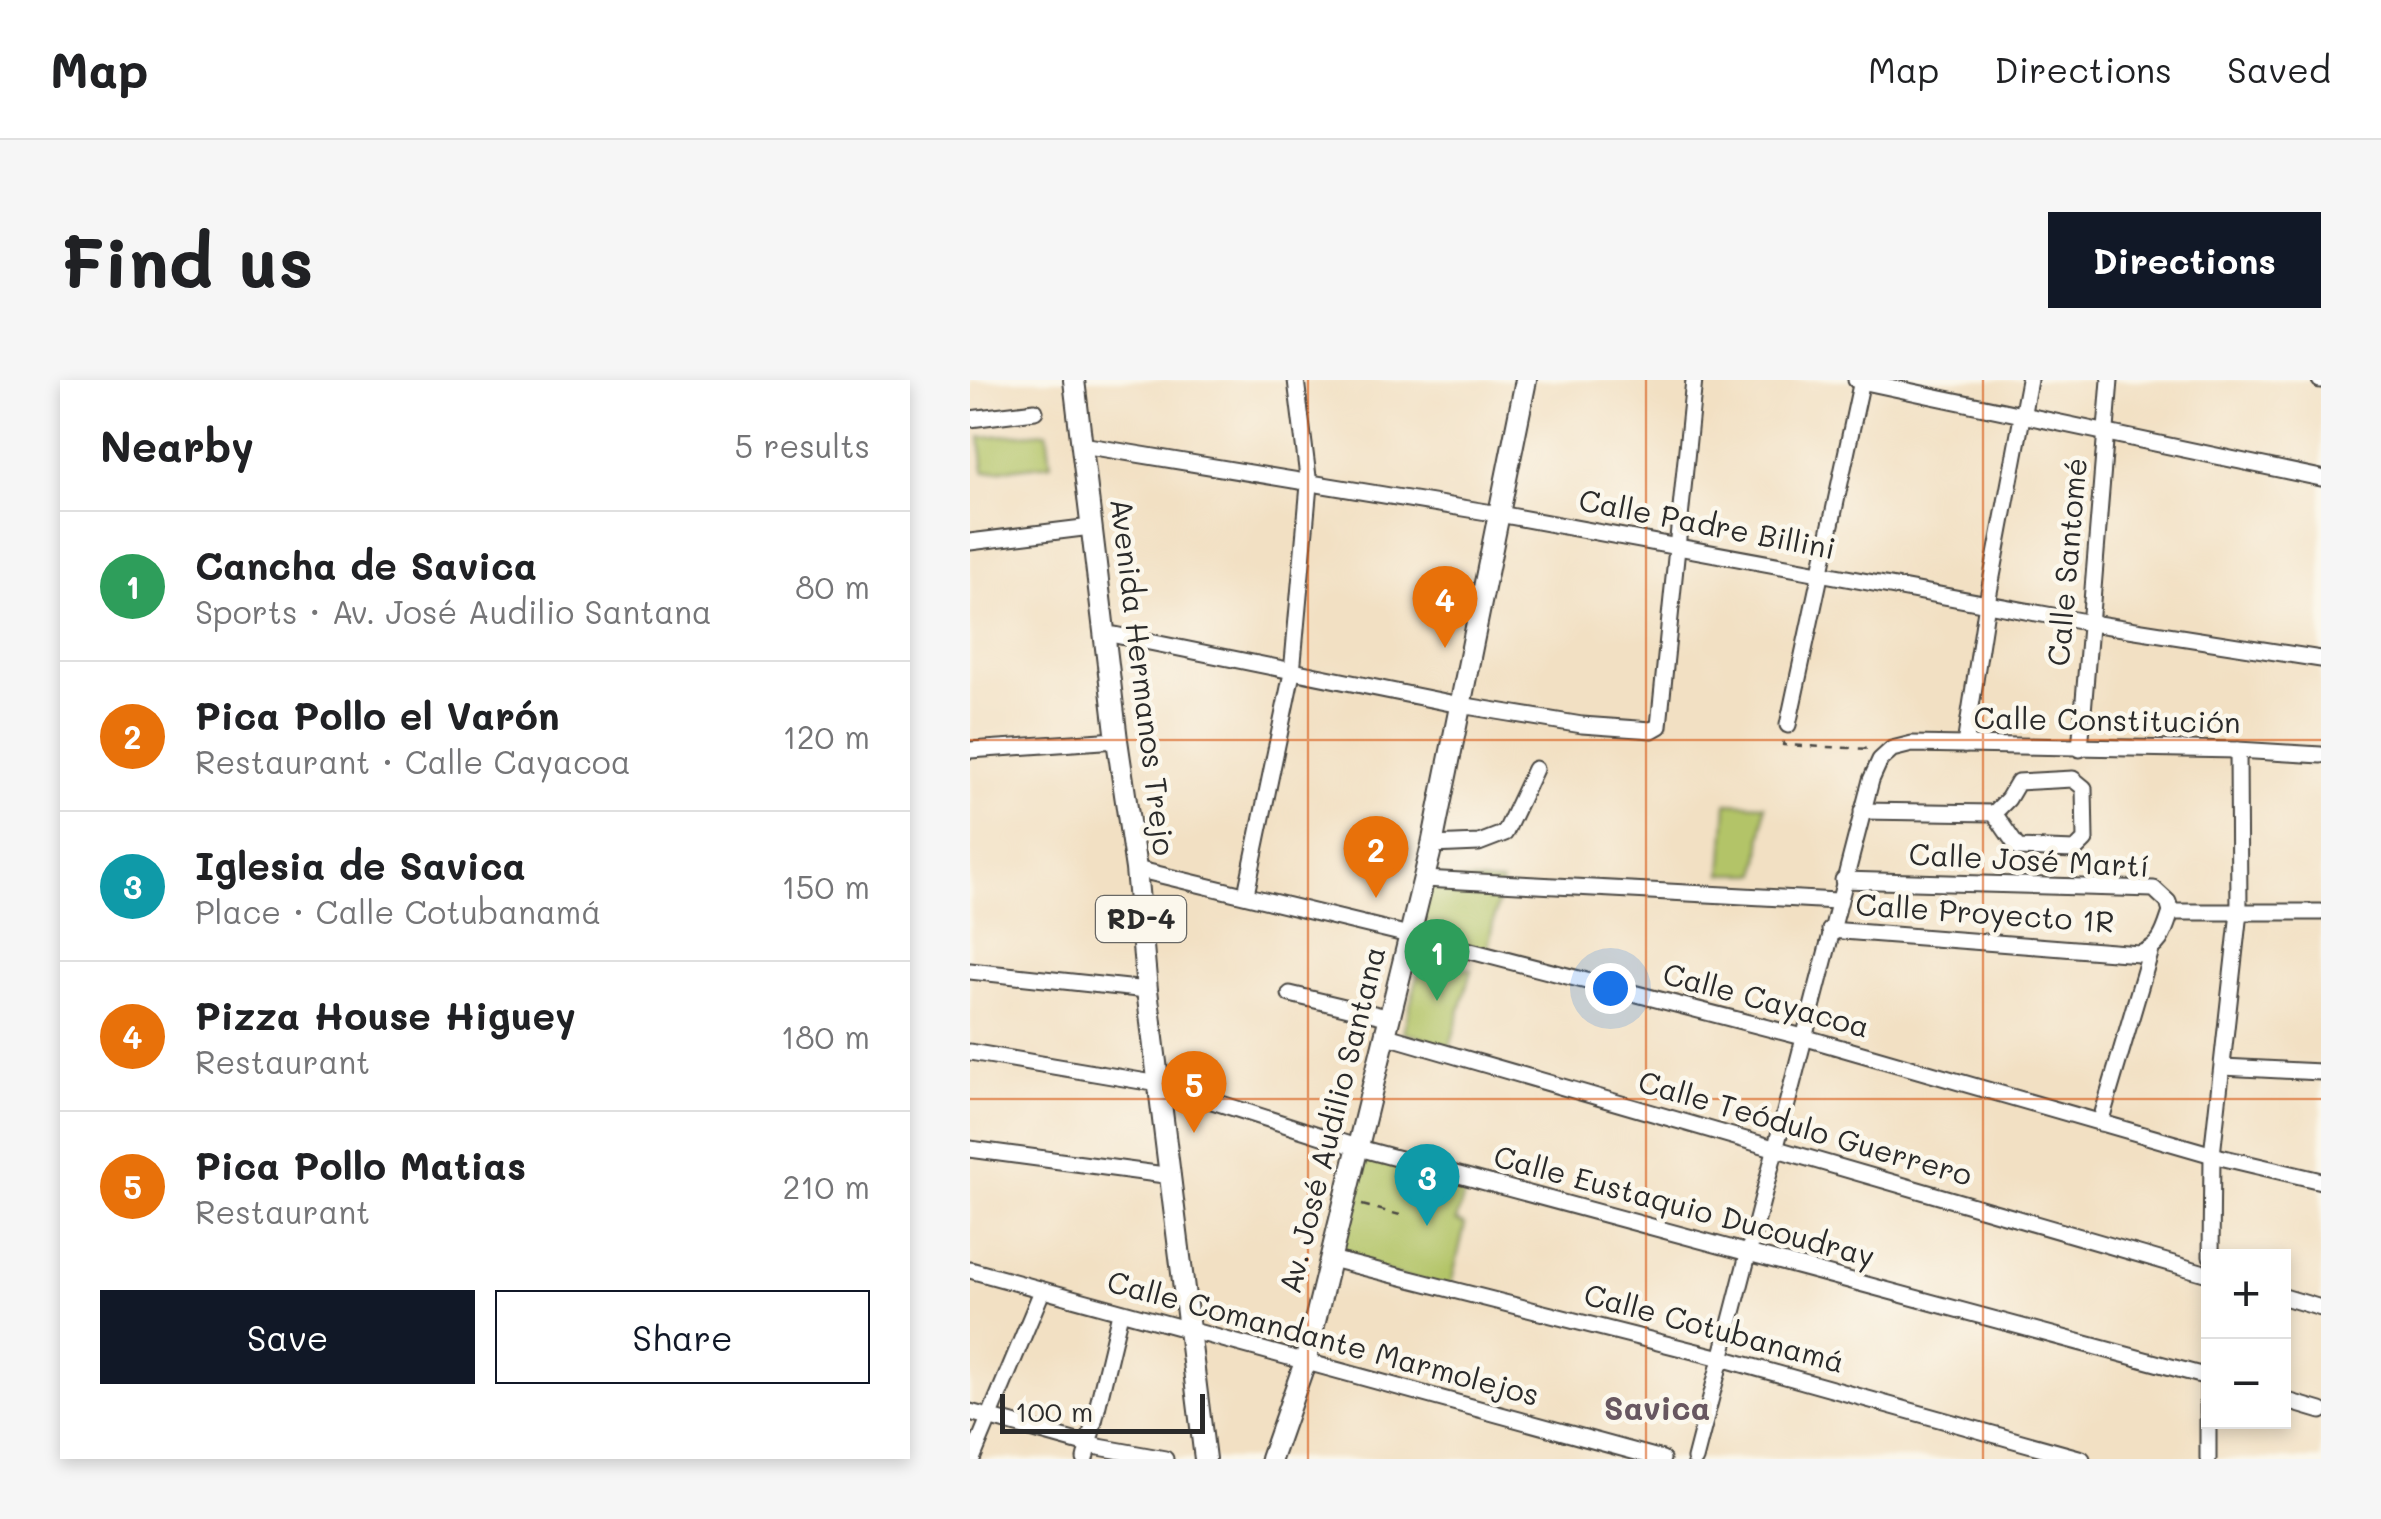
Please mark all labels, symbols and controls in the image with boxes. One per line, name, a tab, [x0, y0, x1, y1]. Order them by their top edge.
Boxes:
text: Map	[50, 38, 149, 100]
text: Map	[1868, 46, 1939, 92]
text: Directions	[1994, 46, 2172, 92]
text: Saved	[2227, 46, 2331, 92]
button: Directions	[2048, 212, 2321, 308]
text: Find us	[60, 214, 314, 306]
text: Nearby	[100, 418, 254, 473]
text: 5 results	[735, 424, 870, 466]
street label: Calle Santomé	[2037, 456, 2095, 668]
street label: Calle Padre Billini	[1576, 479, 1839, 568]
street label: Avenida Hermanos Trejo	[1102, 496, 1186, 858]
text: Cancha de Savica	[195, 540, 537, 590]
text: 1	[125, 565, 140, 607]
text: 80 m	[795, 565, 870, 607]
pin: 4	[1412, 566, 1478, 648]
text: Sports · Av. José Audilio Santana	[195, 590, 712, 632]
text: Pica Pollo el Varón	[195, 690, 560, 740]
street label: Calle Constitución	[1973, 697, 2241, 741]
text: 2	[124, 715, 141, 757]
text: 120 m	[782, 715, 870, 757]
text: Restaurant · Calle Cayacoa	[195, 740, 631, 782]
pin: 2	[1344, 816, 1408, 898]
street label: Calle José Martí	[1908, 833, 2150, 885]
text: Iglesia de Savica	[195, 840, 526, 890]
text: 3	[123, 865, 142, 907]
text: 150 m	[782, 865, 870, 907]
street label: Calle Proyecto 1R	[1854, 883, 2116, 941]
text: Place · Calle Cotubanamá	[195, 890, 601, 932]
road number: RD-4	[1096, 896, 1186, 942]
pin: 1	[1404, 918, 1470, 1001]
street label: Av. José Audilio Santana	[1269, 942, 1394, 1297]
street label: Calle Cayacoa	[1659, 952, 1874, 1046]
your location	[1585, 963, 1636, 1014]
text: Pizza House Higuey	[195, 990, 576, 1040]
text: 4	[122, 1015, 143, 1057]
text: 180 m	[781, 1015, 870, 1057]
text: Restaurant	[195, 1040, 370, 1082]
pin: 5	[1162, 1050, 1226, 1133]
street label: Calle Teódulo Guerrero	[1634, 1060, 1977, 1194]
street label: Calle Eustaquio Ducoudray	[1490, 1135, 1879, 1275]
text: Pica Pollo Matias	[195, 1140, 526, 1190]
pin: 3	[1394, 1144, 1460, 1226]
text: 5	[123, 1165, 142, 1207]
text: 210 m	[782, 1165, 870, 1207]
text: Restaurant	[195, 1190, 370, 1232]
map controls	[2201, 1249, 2291, 1429]
button: +	[2201, 1249, 2291, 1339]
street label: Calle Comandante Marmolejos	[1103, 1260, 1544, 1414]
street label: Calle Cotubanamá	[1580, 1273, 1849, 1381]
button: Save	[100, 1290, 475, 1384]
button: Share	[495, 1290, 870, 1384]
button: −	[2201, 1339, 2291, 1429]
district label: Savica	[1604, 1386, 1710, 1428]
scale bar	[1000, 1389, 1205, 1434]
text: 100 m	[1015, 1393, 1093, 1429]

